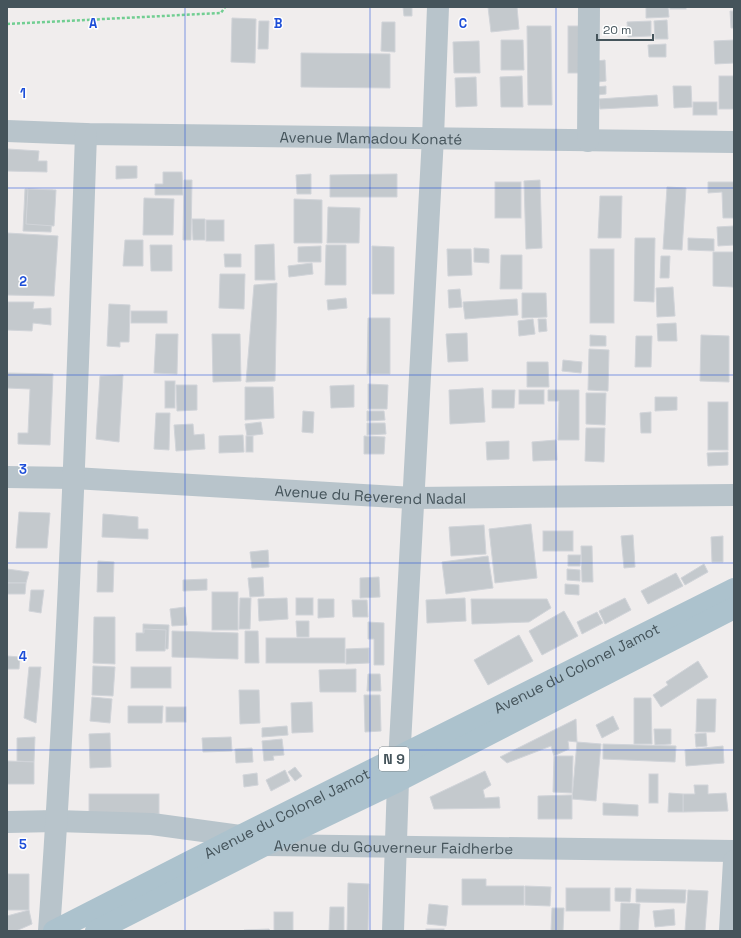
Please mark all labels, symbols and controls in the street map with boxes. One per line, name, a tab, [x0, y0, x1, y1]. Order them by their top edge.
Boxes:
text: A	[89, 15, 98, 32]
text: B	[274, 15, 283, 32]
text: C	[459, 15, 467, 32]
scale bar	[597, 16, 653, 42]
text: 20 m	[603, 22, 631, 38]
text: 1	[20, 85, 26, 102]
street label: Avenue Mamadou Konaté	[279, 127, 463, 148]
text: 2	[19, 273, 27, 290]
text: 3	[19, 461, 27, 478]
street label: Avenue du Reverend Nadal	[274, 480, 466, 508]
street label: Avenue du Colonel Jamot	[490, 618, 663, 717]
text: 4	[19, 648, 27, 665]
road number: N 9	[379, 747, 409, 771]
street label: Avenue du Colonel Jamot	[201, 763, 373, 862]
text: 5	[19, 836, 27, 853]
street label: Avenue du Gouverneur Faidherbe	[274, 836, 513, 858]

